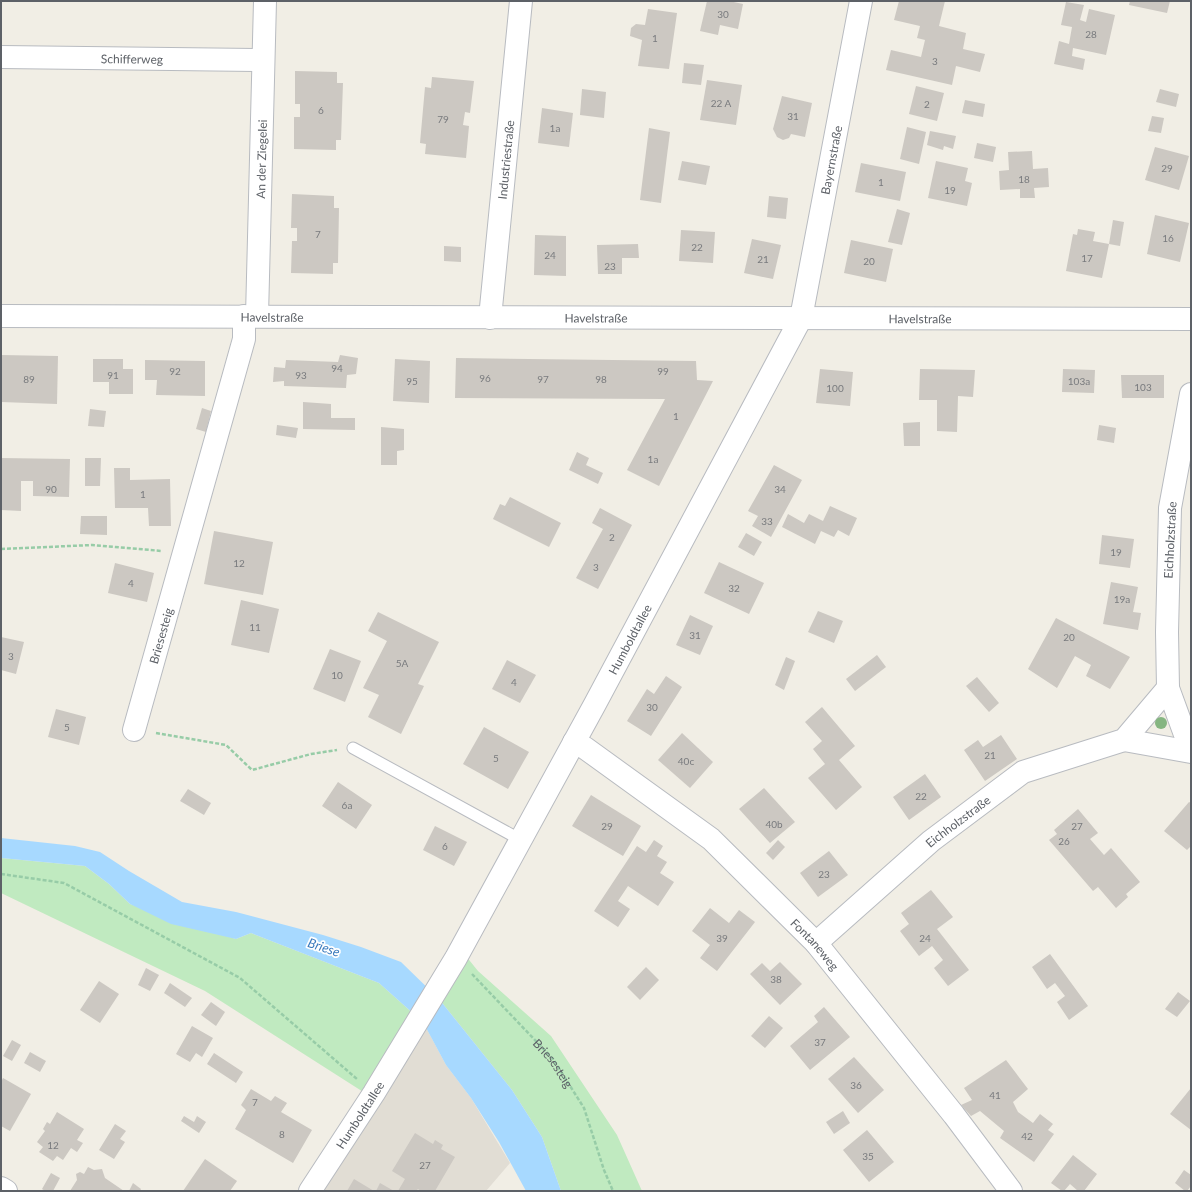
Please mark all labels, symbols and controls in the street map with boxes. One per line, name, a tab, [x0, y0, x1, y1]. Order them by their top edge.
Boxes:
house number: 30	[717, 8, 729, 20]
house number: 28	[1085, 28, 1097, 40]
house number: 1	[652, 32, 658, 44]
street label: Schifferweg	[101, 51, 163, 66]
house number: 3	[932, 55, 938, 67]
house number: 22 A	[711, 97, 732, 109]
house number: 2	[924, 98, 930, 110]
house number: 6	[318, 104, 324, 116]
house number: 31	[787, 110, 799, 122]
house number: 79	[437, 113, 449, 125]
street label: An der Ziegelei	[252, 119, 269, 199]
street label: Industriestraße	[494, 119, 517, 200]
house number: 1a	[550, 122, 560, 134]
street label: Bayernstraße	[817, 124, 845, 196]
house number: 29	[1161, 162, 1173, 174]
house number: 18	[1018, 173, 1030, 185]
house number: 1	[878, 176, 884, 188]
house number: 19	[944, 184, 956, 196]
house number: 7	[315, 228, 321, 240]
house number: 16	[1162, 232, 1174, 244]
house number: 22	[691, 241, 703, 253]
house number: 24	[544, 249, 556, 261]
house number: 17	[1081, 252, 1093, 264]
house number: 21	[757, 253, 769, 265]
house number: 20	[863, 255, 875, 267]
house number: 23	[604, 260, 616, 272]
street label: Havelstraße	[240, 309, 304, 324]
street label: Havelstraße	[564, 310, 628, 325]
street label: Havelstraße	[888, 311, 952, 326]
house number: 94	[331, 362, 343, 374]
house number: 92	[169, 365, 181, 377]
house number: 99	[657, 365, 669, 377]
house number: 91	[107, 369, 119, 381]
house number: 93	[295, 369, 307, 381]
house number: 96	[479, 372, 491, 384]
house number: 89	[23, 373, 35, 385]
house number: 97	[537, 373, 549, 385]
house number: 98	[595, 373, 607, 385]
house number: 95	[406, 375, 418, 387]
house number: 103a	[1068, 375, 1090, 387]
house number: 103	[1134, 381, 1152, 393]
house number: 100	[826, 382, 844, 394]
house number: 1	[673, 410, 679, 422]
house number: 1a	[648, 453, 658, 465]
house number: 90	[45, 483, 57, 495]
house number: 34	[774, 483, 786, 495]
house number: 1	[140, 488, 146, 500]
street label: Eichholzstraße	[1160, 501, 1180, 579]
house number: 33	[761, 515, 773, 527]
house number: 2	[609, 531, 615, 543]
house number: 19	[1110, 546, 1122, 558]
house number: 12	[233, 557, 245, 569]
house number: 3	[593, 561, 599, 573]
house number: 4	[128, 577, 134, 589]
house number: 32	[728, 582, 740, 594]
house number: 19a	[1114, 593, 1130, 605]
street label: Humboldtallee	[605, 602, 654, 677]
street label: Briesesteig	[145, 606, 176, 665]
house number: 11	[249, 621, 261, 633]
house number: 31	[689, 629, 701, 641]
house number: 20	[1063, 631, 1075, 643]
house number: 3	[8, 650, 14, 662]
house number: 5A	[396, 657, 409, 669]
house number: 10	[331, 669, 343, 681]
house number: 4	[511, 676, 517, 688]
house number: 30	[646, 701, 658, 713]
house number: 5	[64, 721, 70, 733]
house number: 21	[984, 749, 996, 761]
house number: 5	[493, 752, 499, 764]
house number: 40c	[678, 755, 694, 767]
house number: 22	[915, 790, 927, 802]
street label: Eichholzstraße	[922, 792, 993, 850]
house number: 6a	[342, 799, 352, 811]
house number: 40b	[765, 818, 783, 830]
house number: 29	[601, 820, 613, 832]
house number: 27	[1071, 820, 1083, 832]
house number: 26	[1058, 835, 1070, 847]
house number: 6	[442, 840, 448, 852]
house number: 23	[818, 868, 830, 880]
street label: Fontaneweg	[788, 915, 842, 973]
house number: 39	[716, 932, 728, 944]
house number: 24	[919, 932, 931, 944]
water label: Briese	[306, 934, 342, 960]
house number: 38	[770, 973, 782, 985]
street label: Briesesteig	[530, 1036, 577, 1090]
house number: 37	[814, 1036, 826, 1048]
street label: Humboldtallee	[332, 1078, 387, 1151]
house number: 36	[850, 1079, 862, 1091]
house number: 41	[989, 1089, 1001, 1101]
house number: 7	[252, 1096, 258, 1108]
house number: 8	[279, 1128, 285, 1140]
house number: 42	[1021, 1130, 1033, 1142]
house number: 12	[47, 1139, 59, 1151]
house number: 35	[862, 1150, 874, 1162]
house number: 27	[419, 1159, 431, 1171]

